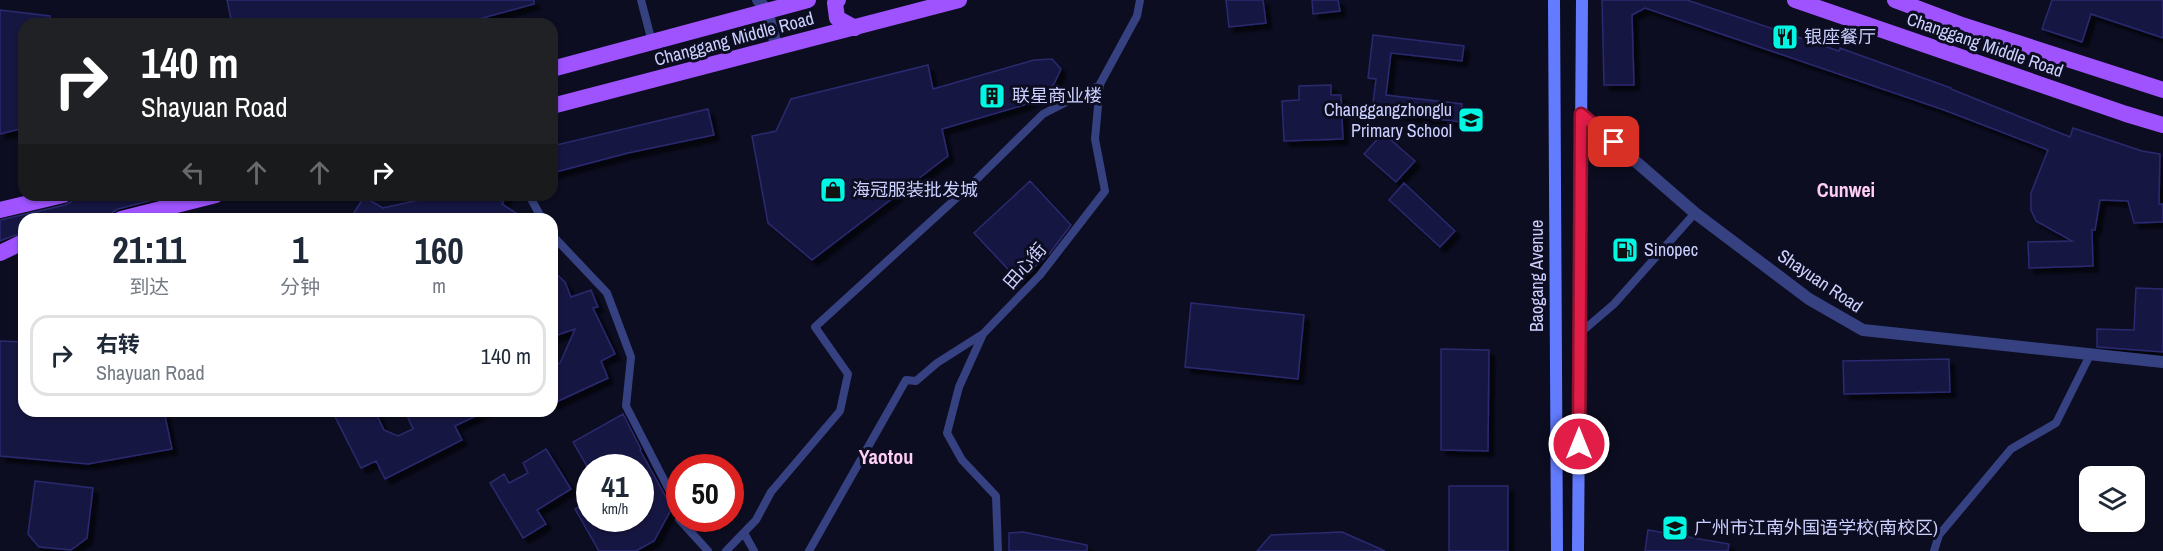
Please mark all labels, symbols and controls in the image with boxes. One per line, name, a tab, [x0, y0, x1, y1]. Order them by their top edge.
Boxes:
street label: Changgang Middle Road	[651, 5, 816, 72]
street label: Changgang Middle Road	[1904, 6, 2067, 83]
restaurant icon: 银座餐厅	[1770, 22, 1800, 52]
place label: 银座餐厅	[1804, 24, 1876, 49]
text: 140 m	[141, 35, 239, 91]
icon: right	[42, 42, 120, 120]
building icon: 联星商业楼	[977, 81, 1007, 111]
place label: 联星商业楼	[1012, 83, 1102, 108]
text: Shayuan Road	[141, 89, 287, 125]
place label: Changgangzhonglu Primary School	[1324, 97, 1452, 143]
school or university icon: Changgangzhonglu Primary School	[1456, 105, 1486, 135]
pin	[1588, 116, 1639, 167]
icon: arrive	[1597, 125, 1630, 158]
icon: left	[177, 156, 210, 189]
icon: ahead	[240, 156, 273, 189]
icon: ahead	[303, 156, 336, 189]
icon: right	[366, 156, 399, 189]
shop icon: 海冠服装批发城	[818, 175, 848, 205]
district label: Cunwei	[1817, 176, 1875, 203]
place label: 海冠服装批发城	[852, 177, 978, 202]
street label: Baogang Avenue	[1524, 220, 1549, 332]
text: 21:11	[112, 226, 186, 274]
text: 1	[292, 226, 309, 274]
text: 160	[415, 227, 464, 275]
fuel station icon: Sinopec	[1610, 235, 1640, 265]
street label: 田心街	[997, 237, 1052, 294]
place label: Sinopec	[1644, 237, 1698, 262]
street label: Shayuan Road	[1773, 243, 1868, 318]
text: m	[432, 272, 446, 299]
text: 到达	[129, 273, 169, 300]
text: 分钟	[280, 273, 320, 300]
text: 右转	[96, 329, 140, 359]
icon: right	[45, 339, 78, 372]
text: 140 m	[481, 341, 531, 371]
text: Shayuan Road	[96, 359, 205, 386]
position arrow	[1547, 412, 1611, 476]
district label: Yaotou	[859, 443, 913, 470]
speed limit sign: 50	[666, 454, 744, 532]
text: 41	[601, 466, 629, 506]
map controls	[2079, 466, 2145, 532]
button: layers	[2079, 466, 2145, 532]
text: km/h	[602, 498, 628, 519]
school or university icon: 广州市江南外国语学校(南校区)	[1660, 513, 1690, 543]
place label: 广州市江南外国语学校(南校区)	[1694, 515, 1938, 540]

